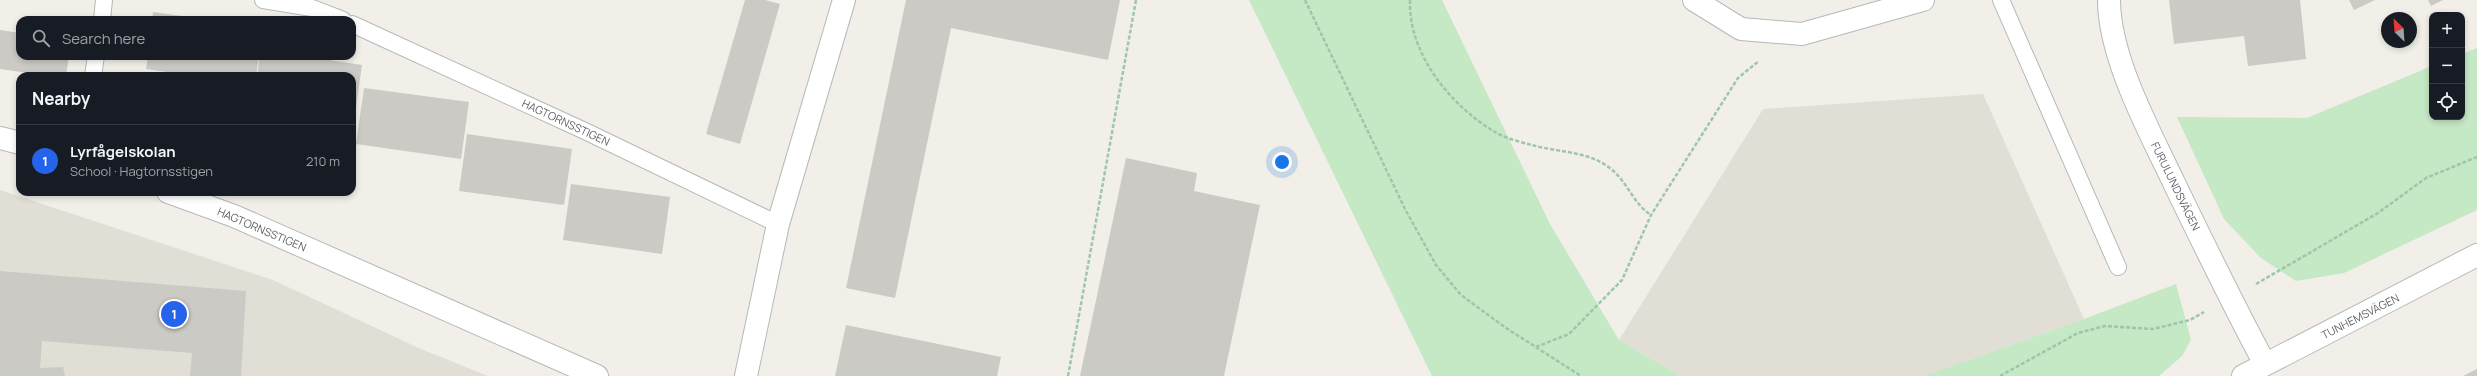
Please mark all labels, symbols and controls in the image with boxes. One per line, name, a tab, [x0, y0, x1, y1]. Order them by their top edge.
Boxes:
north arrow	[2381, 12, 2417, 48]
map controls	[2429, 12, 2465, 120]
button: +	[2429, 12, 2465, 48]
search box	[16, 16, 356, 60]
icon: search	[30, 27, 52, 49]
text: Search here	[62, 28, 145, 49]
button: −	[2429, 48, 2465, 84]
button: locate	[2429, 84, 2465, 120]
text: Nearby	[32, 87, 90, 110]
street label: HAGTORNSSTIGEN	[520, 95, 612, 149]
street label: FURULUNDSVÄGEN	[2148, 139, 2204, 233]
text: Lyrfågelskolan	[70, 141, 176, 162]
text: 1	[42, 152, 48, 170]
text: 210 m	[306, 152, 340, 170]
your location	[1272, 152, 1292, 172]
text: School · Hagtornsstigen	[70, 162, 213, 180]
street label: HAGTORNSSTIGEN	[215, 203, 309, 255]
street label: TUNHEMSVÄGEN	[2318, 290, 2402, 342]
pin: 1	[161, 299, 187, 329]

